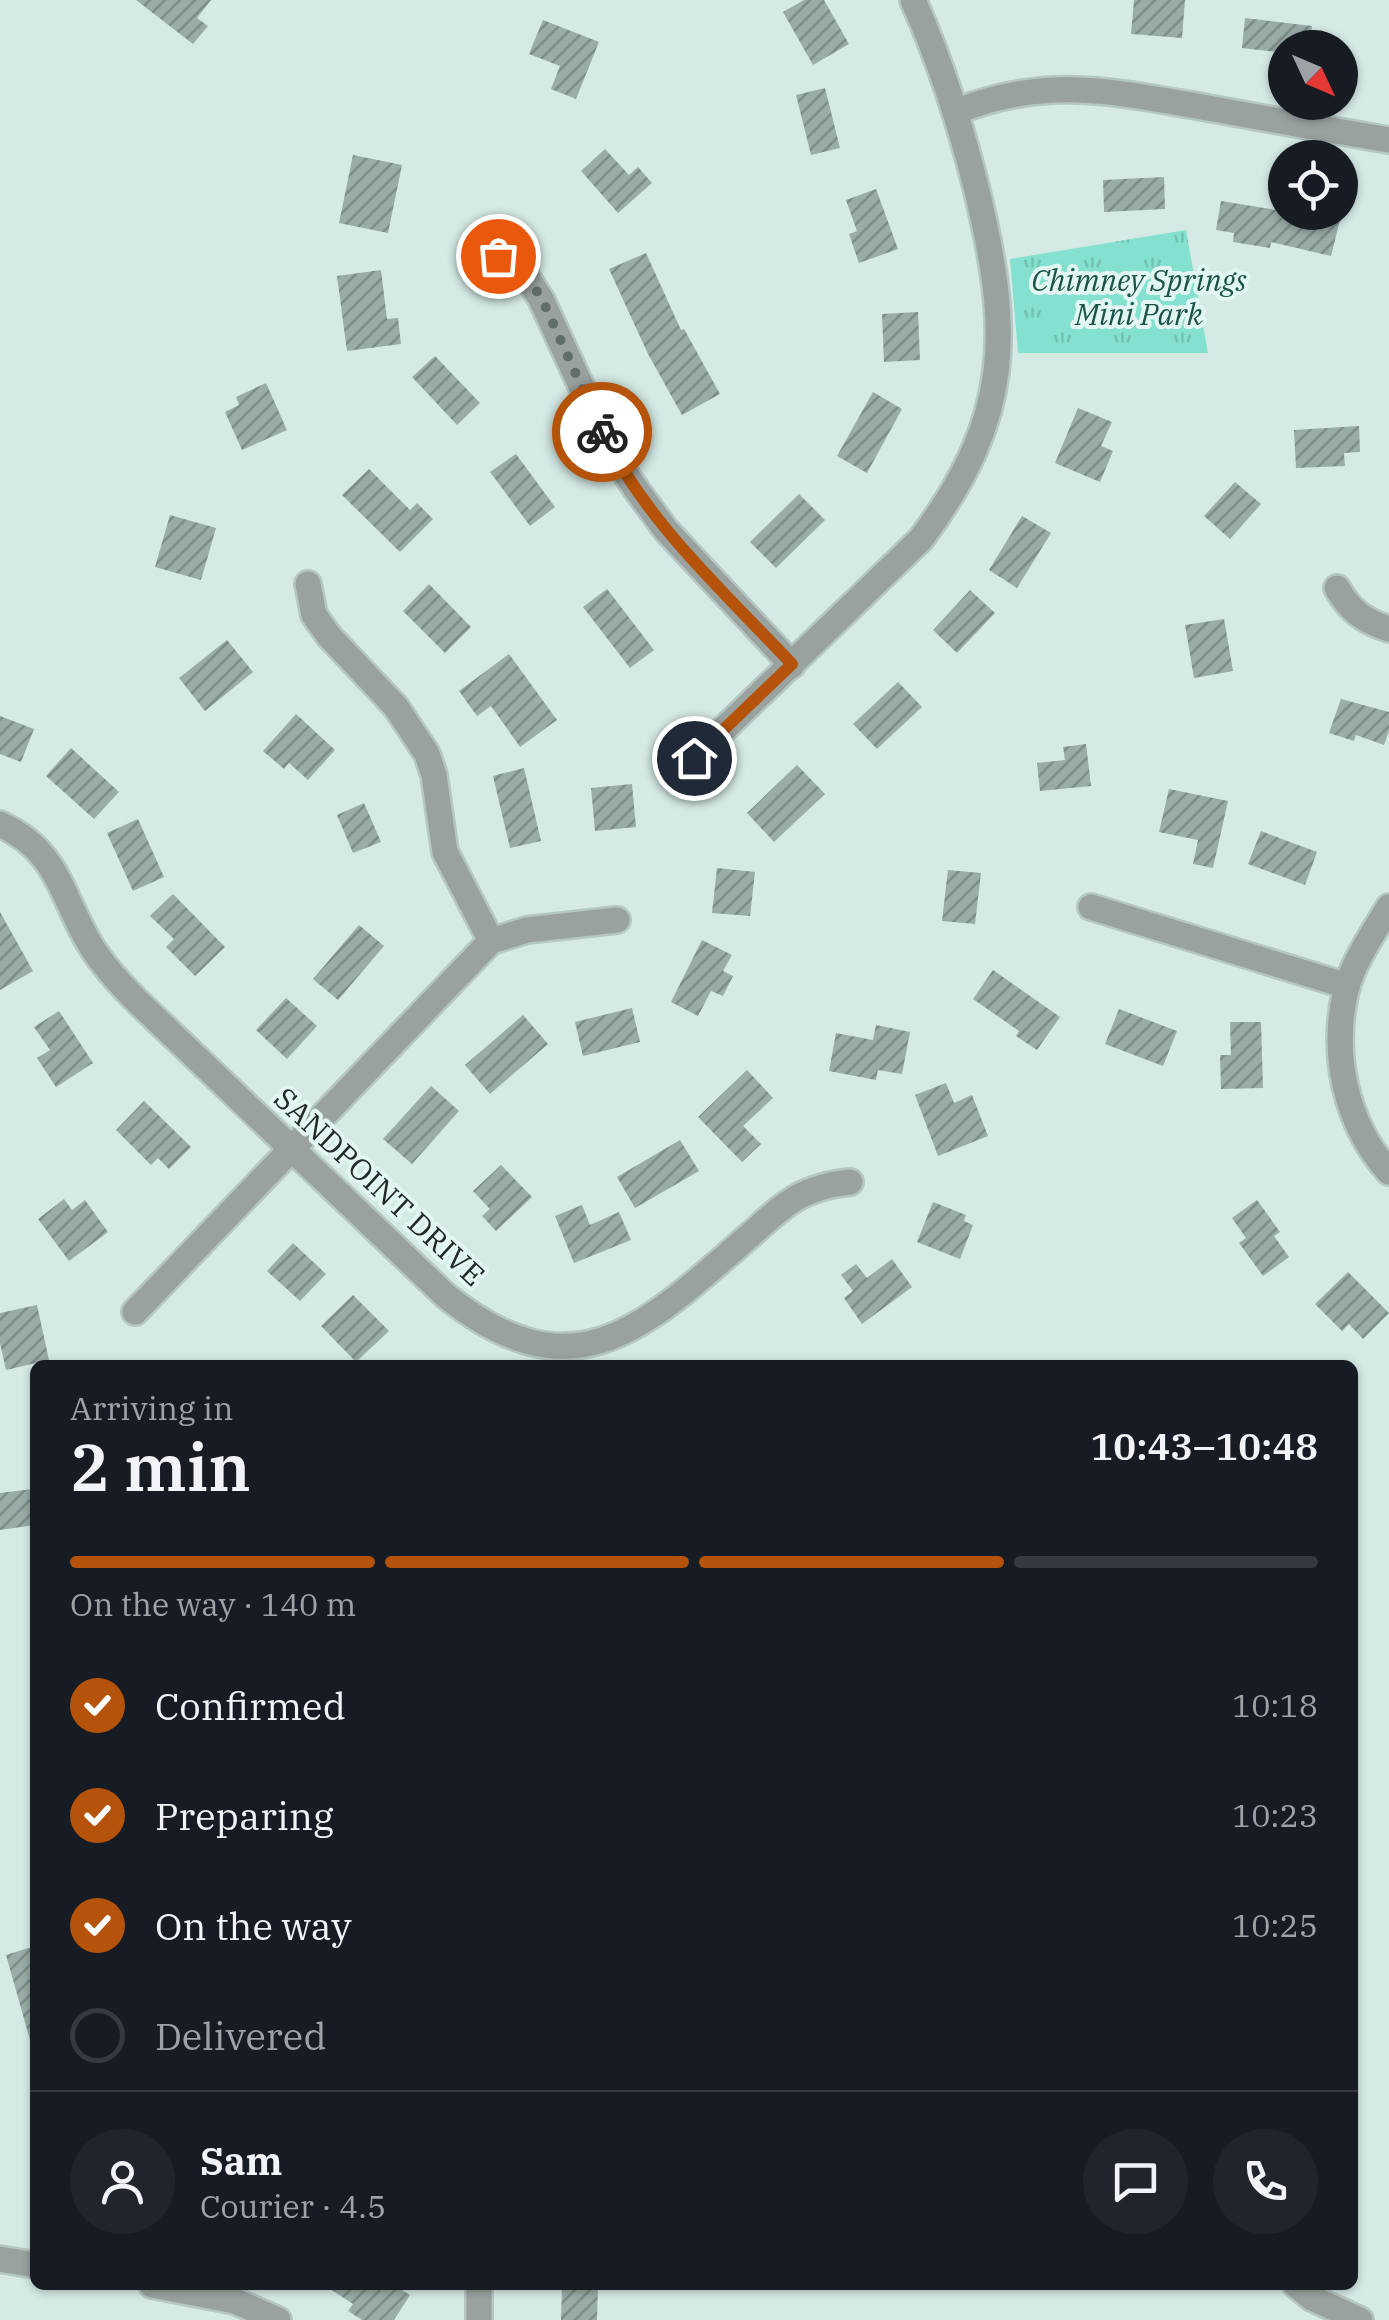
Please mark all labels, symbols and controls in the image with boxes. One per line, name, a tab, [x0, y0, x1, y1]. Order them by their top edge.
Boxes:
north arrow	[1268, 30, 1358, 120]
map controls	[1268, 30, 1358, 230]
button: locate	[1268, 140, 1358, 230]
pin	[456, 214, 541, 299]
icon: bag	[471, 229, 526, 284]
park label: Chimney Springs Mini Park	[1031, 260, 1247, 333]
courier	[552, 382, 652, 482]
icon: bike	[575, 405, 630, 460]
pin	[652, 716, 737, 801]
icon: home	[667, 731, 722, 786]
street label: SANDPOINT DRIVE	[267, 1078, 493, 1294]
text: Arriving in	[70, 1387, 233, 1429]
text: 10:43–10:48	[1091, 1421, 1318, 1470]
text: 2 min	[70, 1424, 251, 1509]
text: On the way · 140 m	[70, 1583, 356, 1625]
icon: check	[70, 1678, 125, 1733]
text: Confirmed	[155, 1681, 346, 1730]
text: 10:18	[1232, 1684, 1318, 1726]
icon: check	[70, 1788, 125, 1843]
text: Preparing	[155, 1791, 334, 1840]
text: 10:23	[1232, 1794, 1318, 1836]
icon: check	[70, 1898, 125, 1953]
text: On the way	[155, 1901, 352, 1950]
text: 10:25	[1232, 1904, 1318, 1946]
text: Delivered	[155, 2011, 327, 2060]
button: person	[70, 2129, 175, 2234]
button: chat	[1083, 2129, 1188, 2234]
button: phone	[1213, 2129, 1318, 2234]
text: Sam	[200, 2136, 283, 2185]
text: Courier · 4.5	[200, 2185, 386, 2227]

